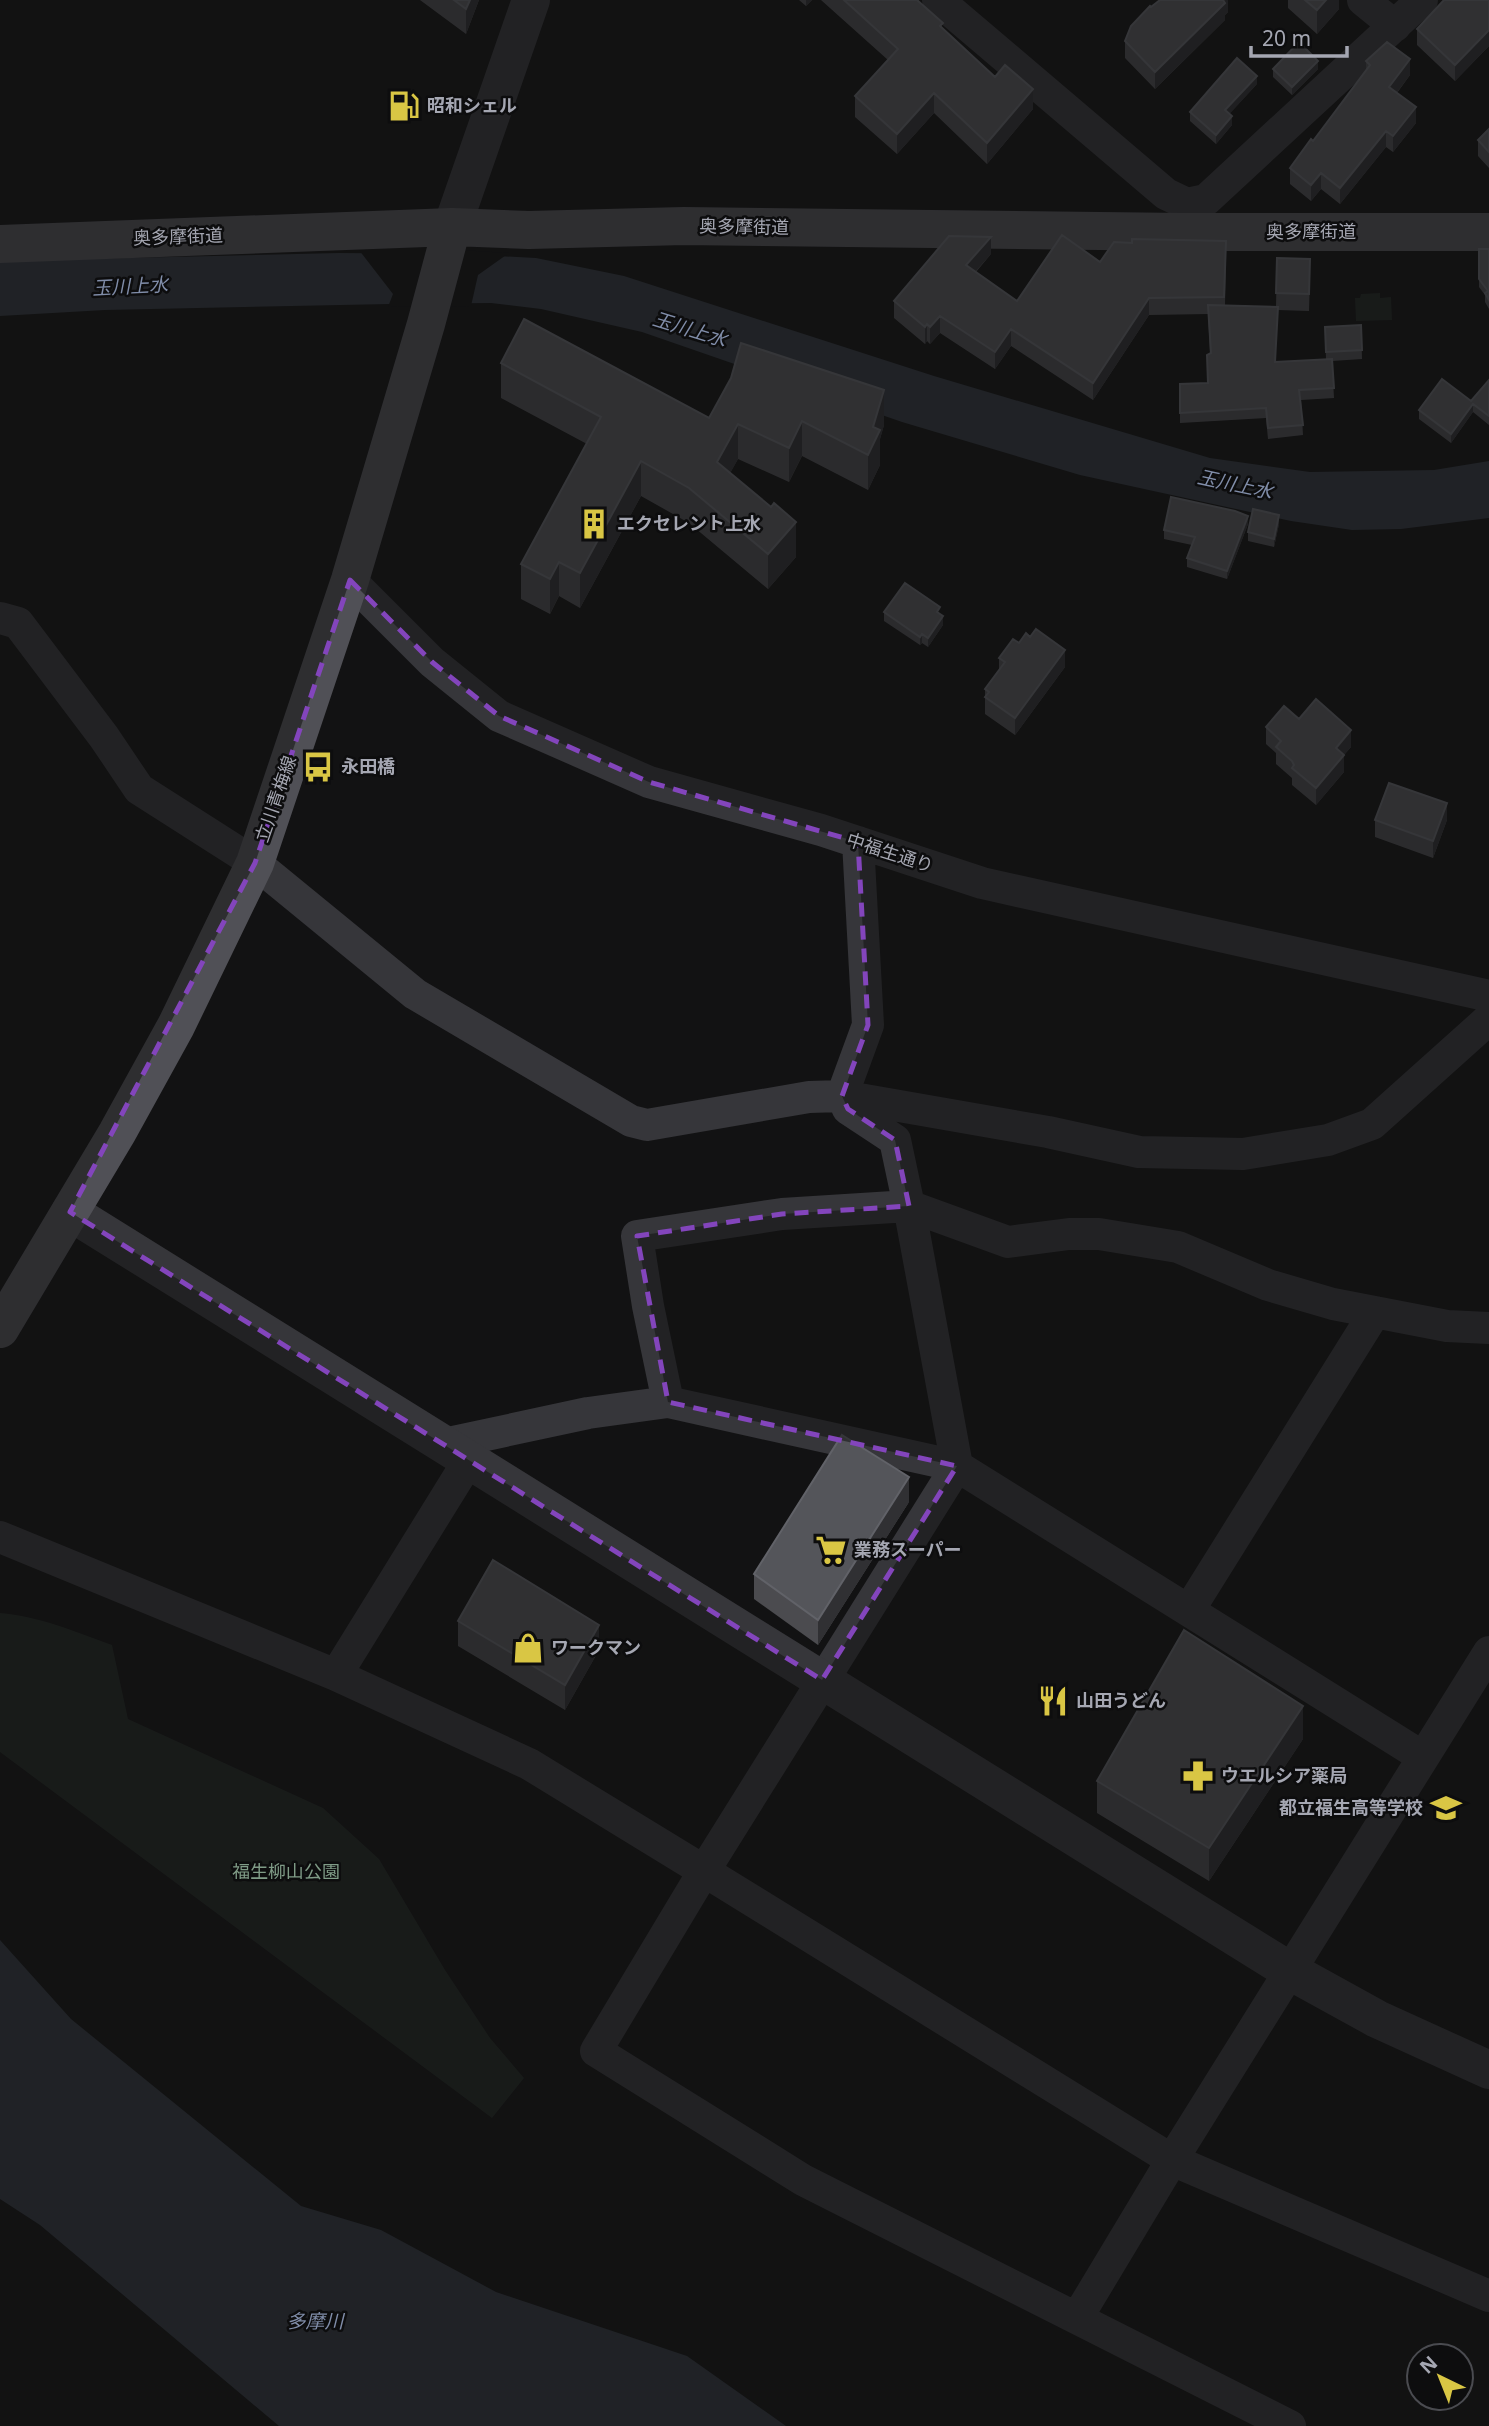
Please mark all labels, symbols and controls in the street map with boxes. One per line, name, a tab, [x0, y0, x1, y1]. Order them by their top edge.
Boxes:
scale bar	[1251, 14, 1347, 58]
text: 20 m	[1262, 24, 1311, 52]
fuel station icon: 昭和シェル	[387, 89, 421, 123]
place label: 昭和シェル	[427, 93, 517, 117]
street label: 奥多摩街道	[699, 213, 789, 239]
street label: 奥多摩街道	[1266, 219, 1356, 243]
street label: 奥多摩街道	[133, 222, 223, 250]
water label: 玉川上水	[91, 271, 171, 301]
water label: 玉川上水	[650, 305, 732, 353]
water label: 玉川上水	[1195, 463, 1277, 505]
building icon: エクセレント上水	[577, 507, 611, 541]
place label: エクセレント上水	[617, 511, 761, 535]
bus stop icon: 永田橋	[301, 750, 335, 784]
street label: 立川青梅線	[249, 752, 301, 845]
place label: 永田橋	[341, 754, 395, 778]
street label: 中福生通り	[844, 827, 937, 877]
supermarket icon: 業務スーパー	[814, 1533, 848, 1567]
place label: 業務スーパー	[854, 1537, 962, 1561]
shop icon: ワークマン	[511, 1631, 545, 1665]
place label: ワークマン	[551, 1635, 641, 1659]
restaurant icon: 山田うどん	[1036, 1684, 1070, 1718]
place label: 山田うどん	[1076, 1688, 1166, 1712]
pharmacy icon: ウエルシア薬局	[1181, 1759, 1215, 1793]
place label: ウエルシア薬局	[1221, 1763, 1347, 1787]
school or university icon: 都立福生高等学校	[1429, 1791, 1463, 1825]
place label: 都立福生高等学校	[1279, 1795, 1423, 1819]
park label: 福生柳山公園	[232, 1859, 340, 1883]
water label: 多摩川	[286, 2308, 345, 2334]
north arrow	[1405, 2342, 1475, 2412]
text: N	[1414, 2350, 1443, 2379]

